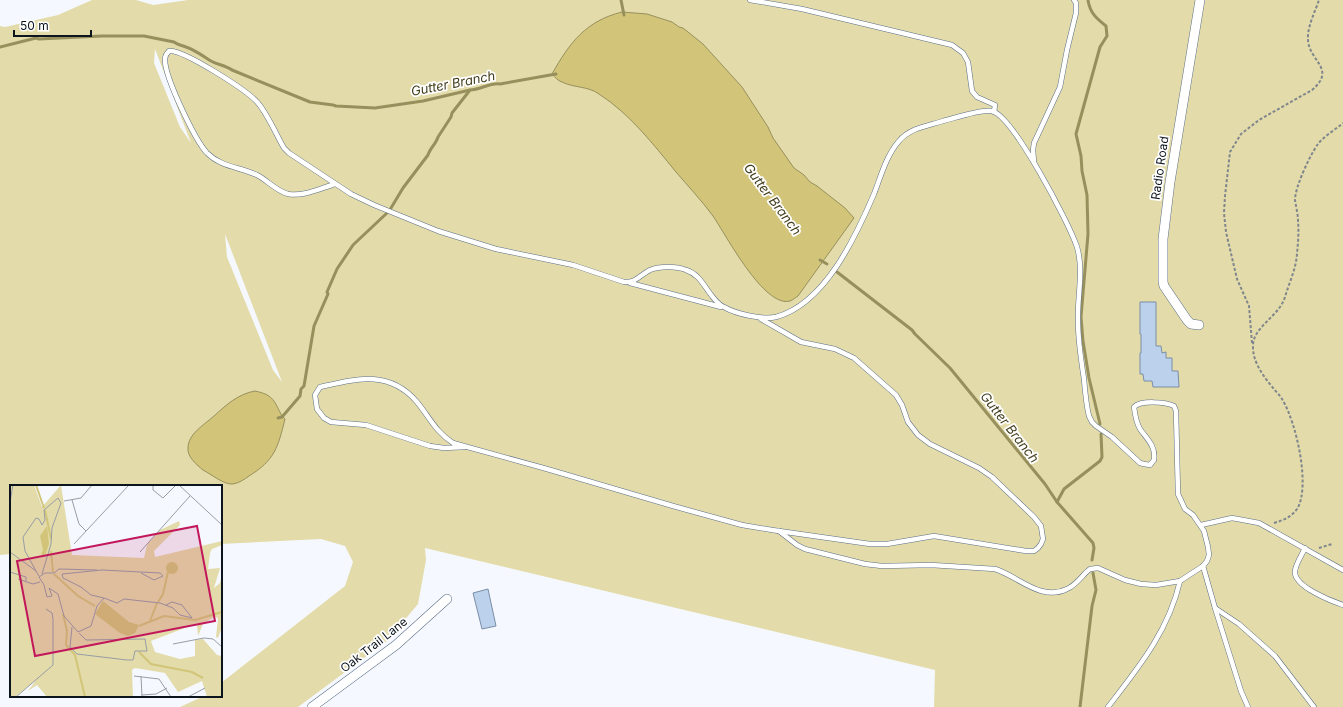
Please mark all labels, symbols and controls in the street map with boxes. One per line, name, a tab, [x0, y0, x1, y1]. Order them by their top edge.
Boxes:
scale bar	[14, 12, 91, 38]
text: 50 m	[20, 18, 49, 33]
water label: Gutter Branch	[410, 67, 497, 99]
street label: Radio Road	[1148, 135, 1171, 201]
water label: Gutter Branch	[741, 160, 805, 238]
water label: Gutter Branch	[977, 388, 1043, 466]
inset map	[10, 485, 222, 697]
street label: Oak Trail Lane	[337, 614, 410, 675]

